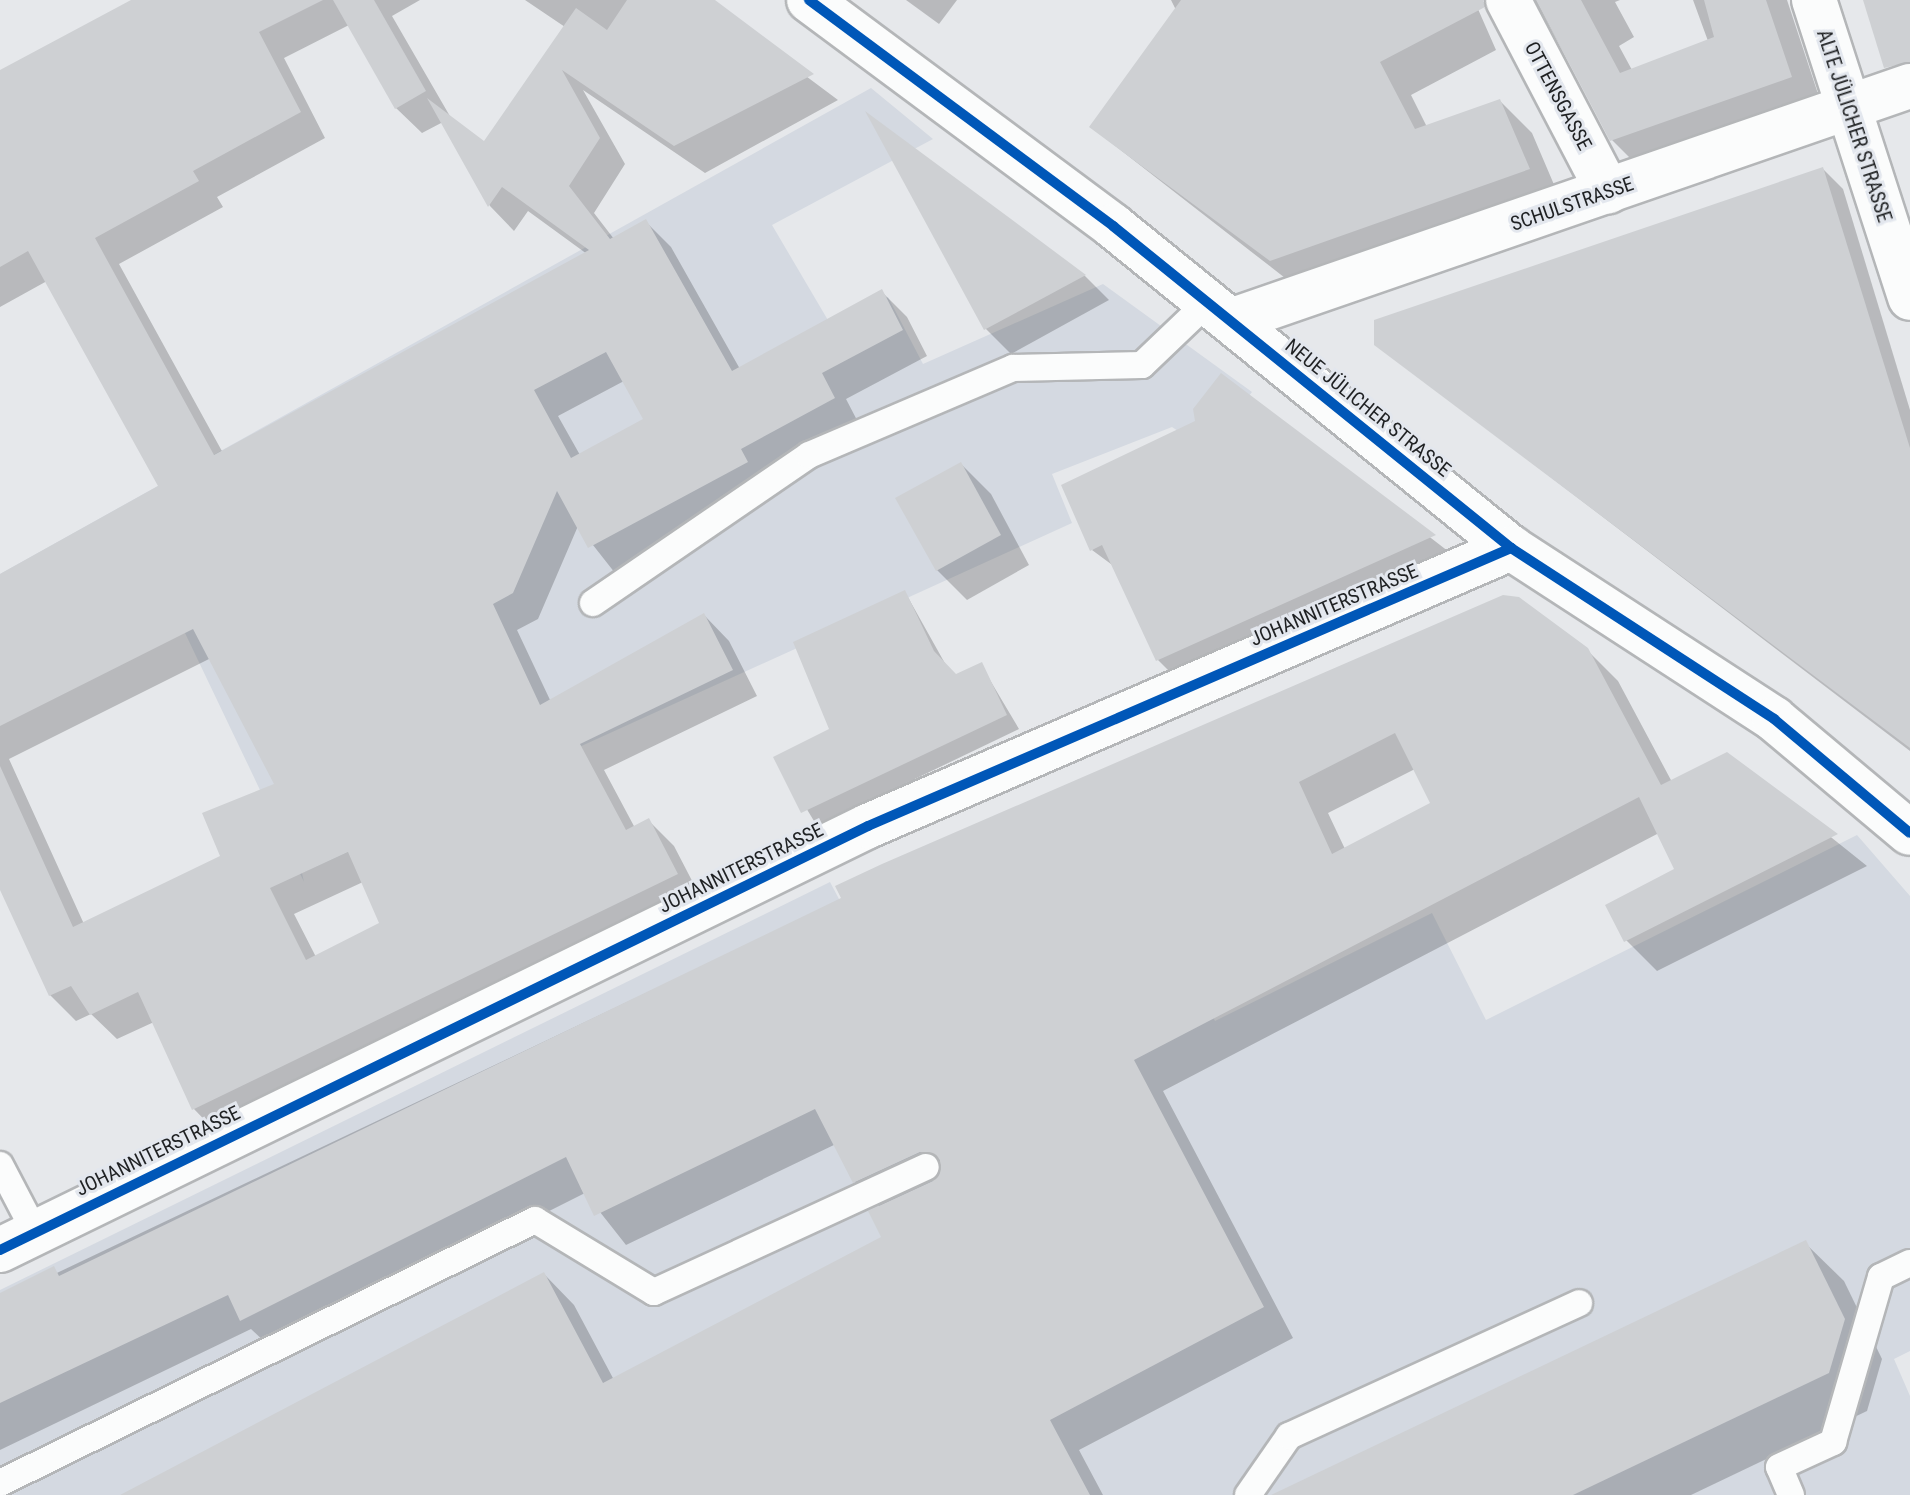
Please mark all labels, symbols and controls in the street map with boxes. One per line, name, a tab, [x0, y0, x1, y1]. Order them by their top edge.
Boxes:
street label: ALTE JÜLICHER STRASSE	[1811, 27, 1897, 225]
street label: OTTENSGASSE	[1519, 38, 1597, 154]
street label: SCHULSTRASSE	[1507, 172, 1637, 236]
street label: NEUE JÜLICHER STRASSE	[1280, 334, 1456, 482]
street label: JOHANNITERSTRASSE	[1247, 559, 1421, 651]
street label: JOHANNITERSTRASSE	[655, 818, 827, 918]
street label: JOHANNITERSTRASSE	[72, 1101, 244, 1201]

